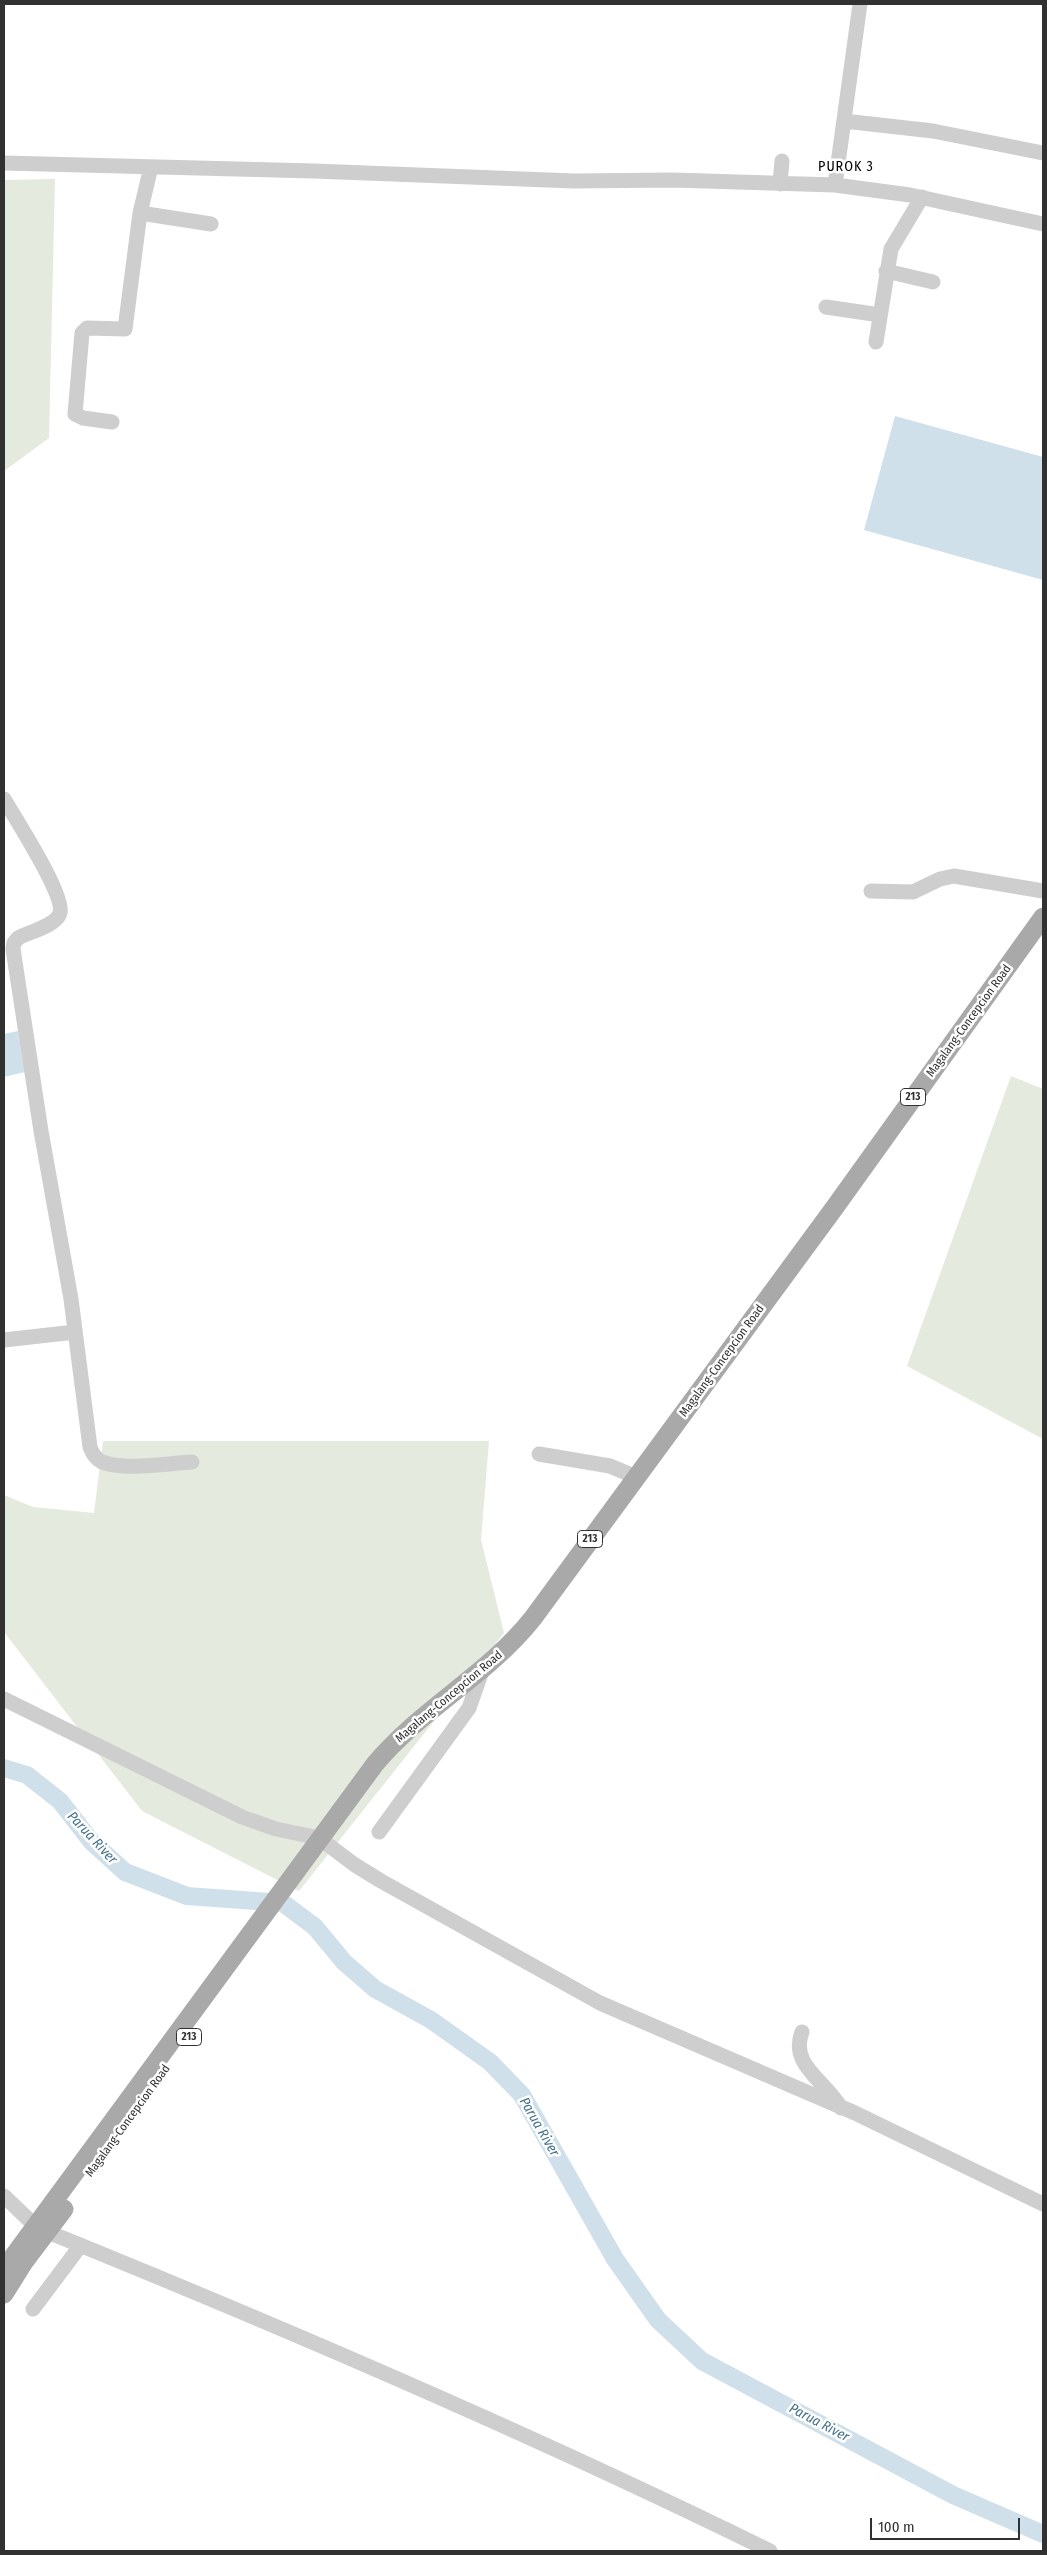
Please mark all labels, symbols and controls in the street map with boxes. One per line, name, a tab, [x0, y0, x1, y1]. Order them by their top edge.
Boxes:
district label: PUROK 3	[817, 159, 875, 175]
street label: Magalang-Concepcion Road	[924, 962, 1014, 1080]
road number: 213	[900, 1088, 926, 1106]
street label: Magalang-Concepcion Road	[677, 1302, 767, 1420]
road number: 213	[578, 1530, 602, 1548]
street label: Magalang-Concepcion Road	[393, 1648, 505, 1746]
water label: Parua River	[64, 1808, 120, 1868]
road number: 213	[176, 2028, 202, 2045]
street label: Magalang-Concepcion Road	[83, 2062, 173, 2180]
water label: Parua River	[515, 2094, 563, 2160]
water label: Parua River	[786, 2400, 852, 2446]
scale bar	[872, 2508, 1022, 2540]
text: 100 m	[878, 2518, 915, 2536]

